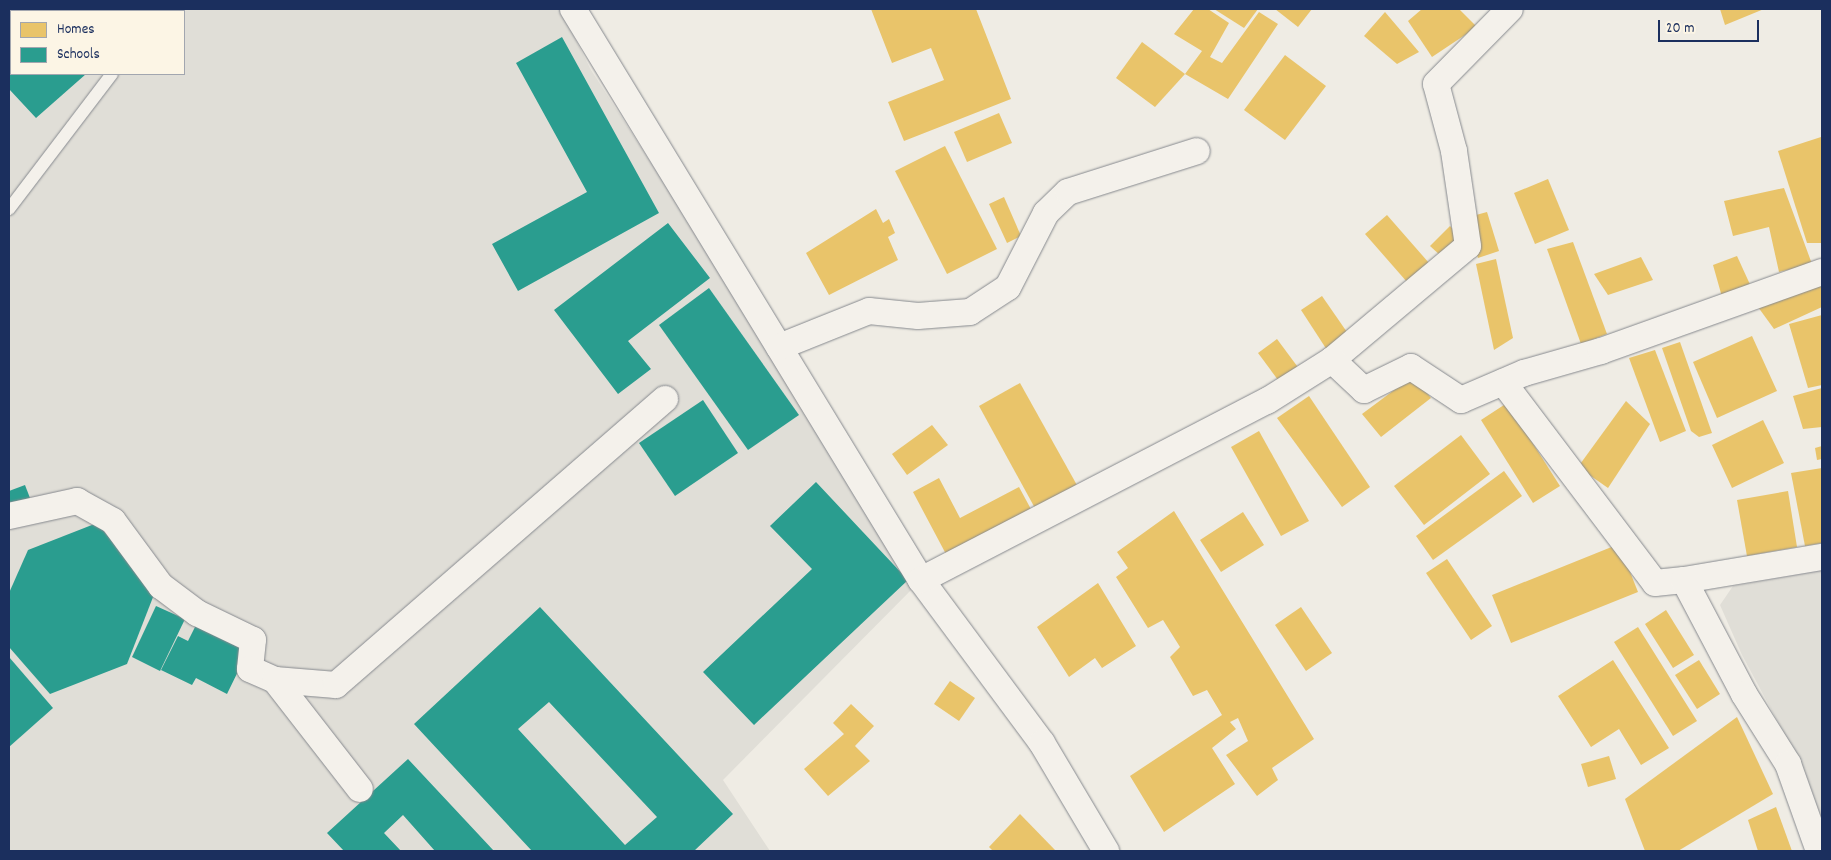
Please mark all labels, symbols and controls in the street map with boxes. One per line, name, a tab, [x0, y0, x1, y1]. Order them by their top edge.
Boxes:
legend	[10, 10, 185, 75]
scale bar	[1661, 10, 1762, 42]
text: 20 m	[1666, 18, 1694, 40]
text: Homes	[57, 19, 95, 41]
text: Schools	[57, 44, 100, 66]

